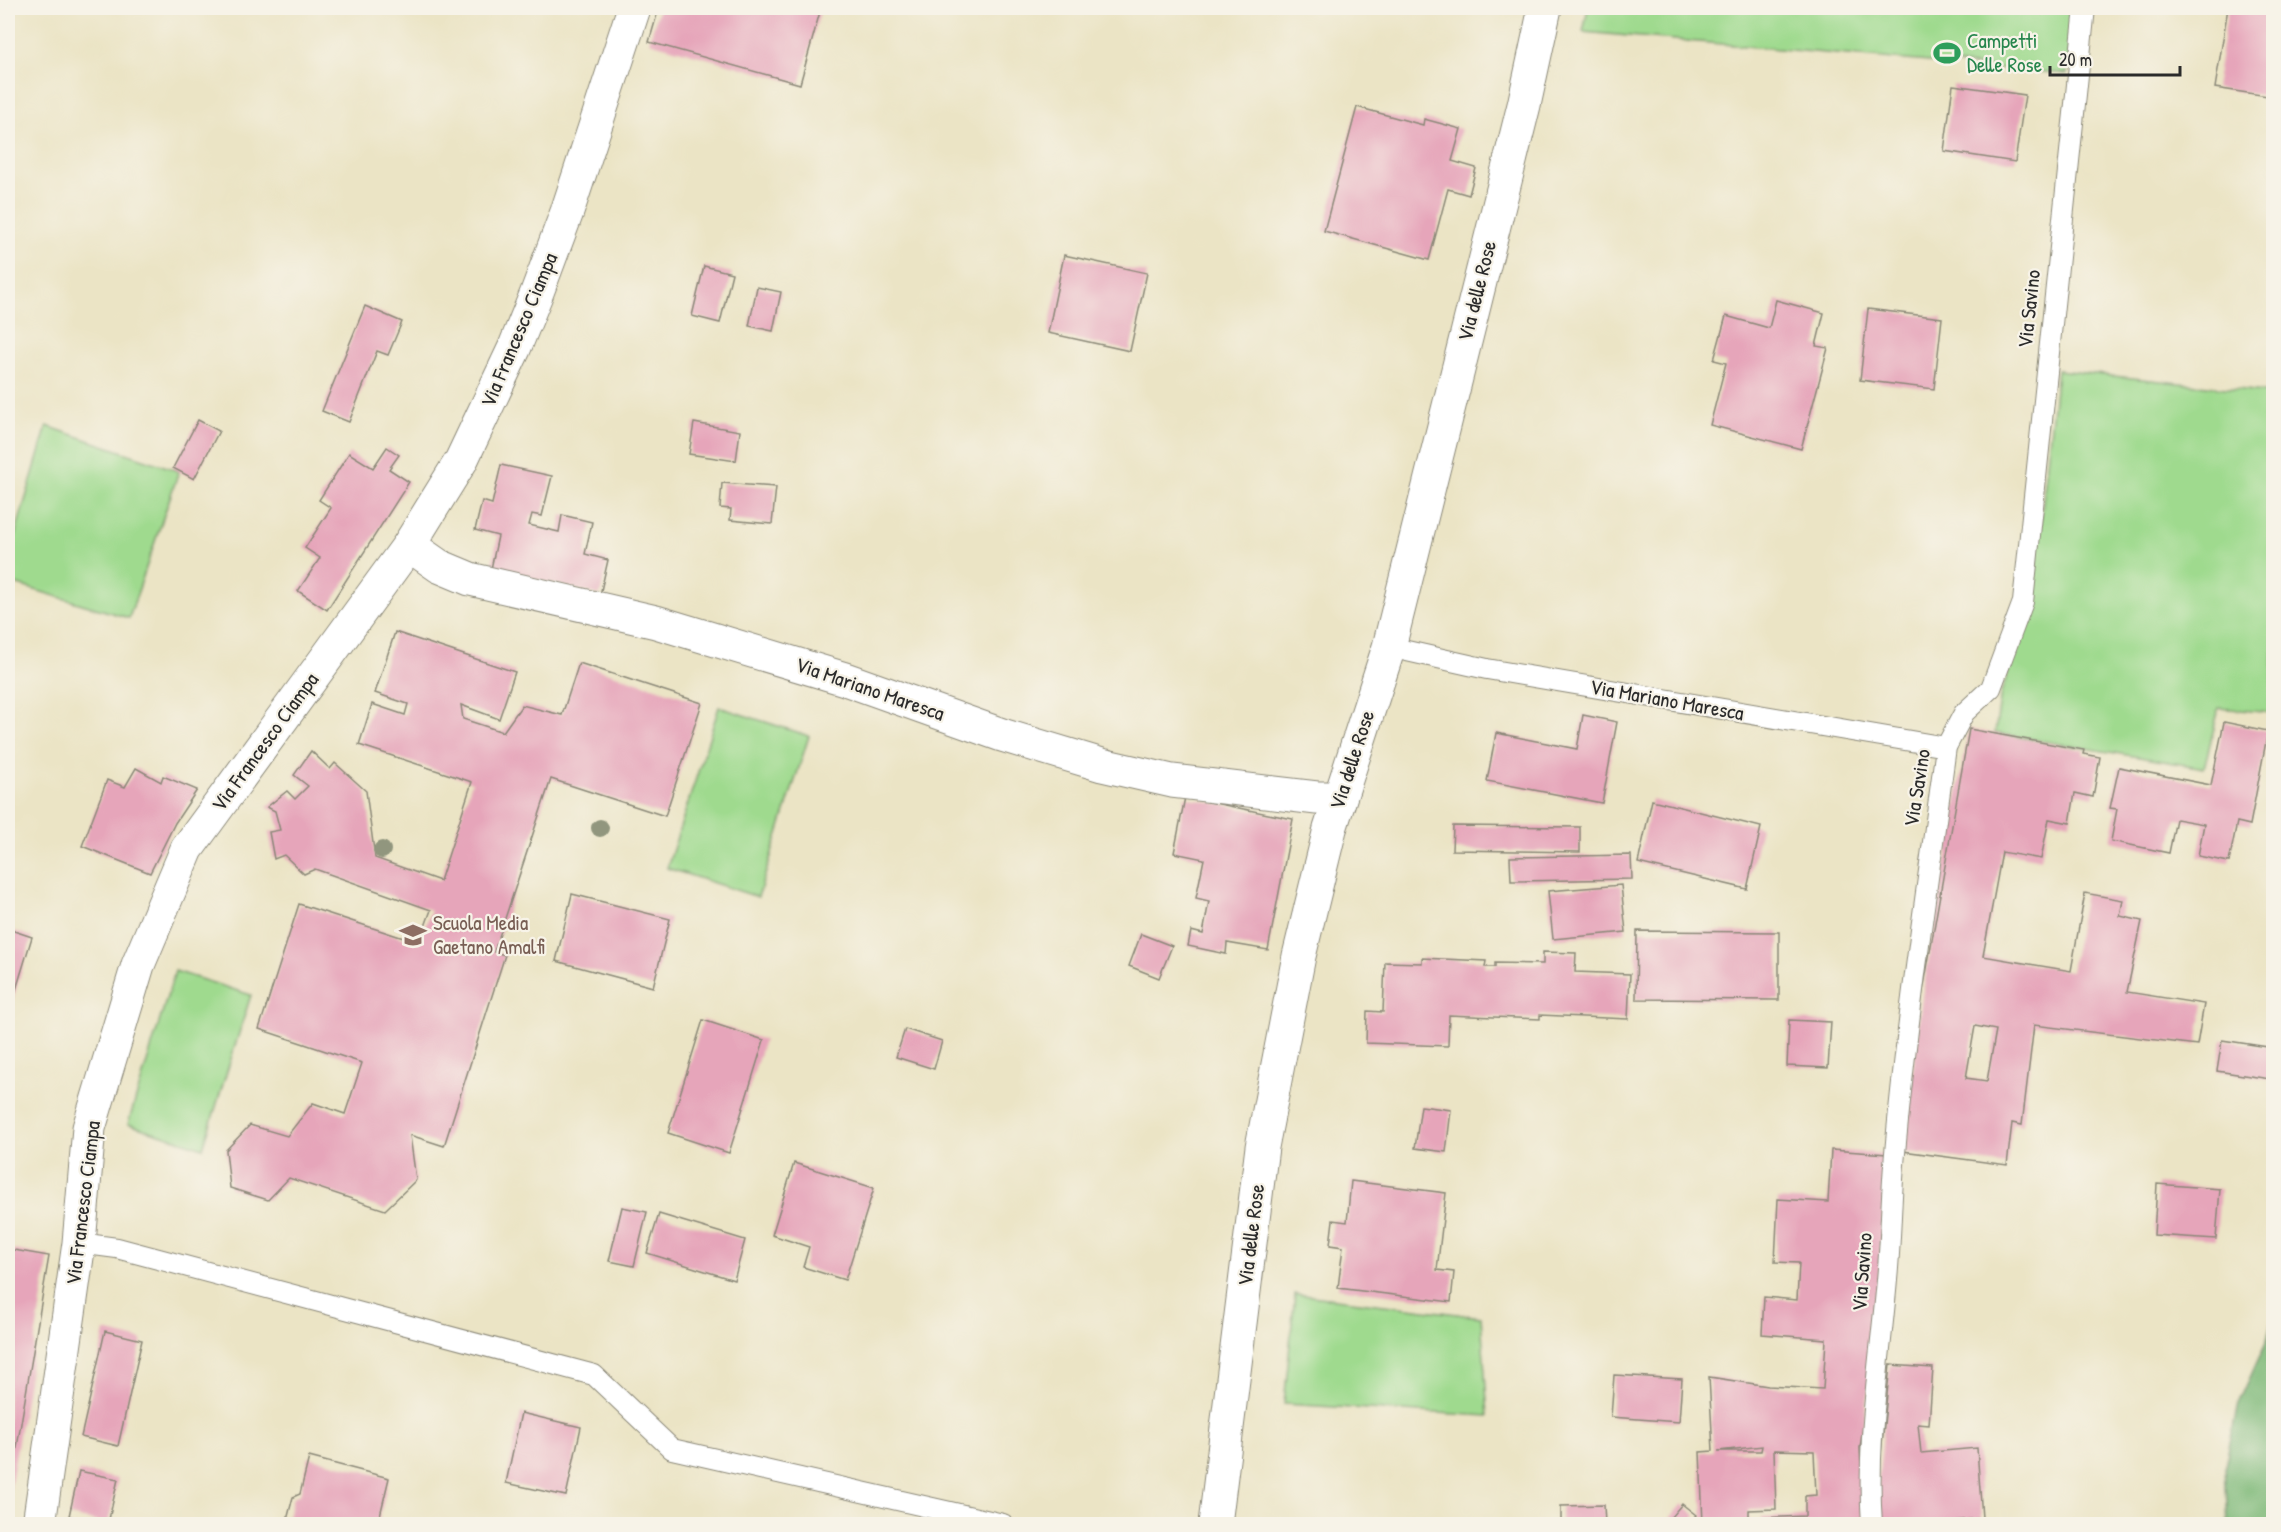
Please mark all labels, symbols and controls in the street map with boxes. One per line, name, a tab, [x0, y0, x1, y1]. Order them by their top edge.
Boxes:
place label: Campetti Delle Rose	[1967, 26, 2042, 79]
sports icon: Campetti Delle Rose	[1932, 38, 1962, 68]
scale bar	[2050, 39, 2180, 77]
text: 20 m	[2059, 47, 2092, 72]
street label: Via delle Rose	[1450, 237, 1503, 344]
street label: Via Francesco Ciampa	[473, 248, 564, 412]
street label: Via Savino	[2010, 268, 2047, 349]
street label: Via Mariano Maresca	[792, 649, 949, 728]
street label: Via Francesco Ciampa	[204, 666, 325, 817]
street label: Via Mariano Maresca	[1588, 672, 1746, 727]
street label: Via delle Rose	[1322, 706, 1381, 813]
street label: Via Savino	[1896, 747, 1937, 829]
place label: Scuola Media Gaetano Amalfi	[433, 908, 545, 961]
school or university icon: Scuola Media Gaetano Amalfi	[398, 920, 428, 950]
street label: Via Francesco Ciampa	[58, 1119, 107, 1287]
street label: Via delle Rose	[1230, 1182, 1271, 1288]
street label: Via Savino	[1844, 1232, 1879, 1312]

